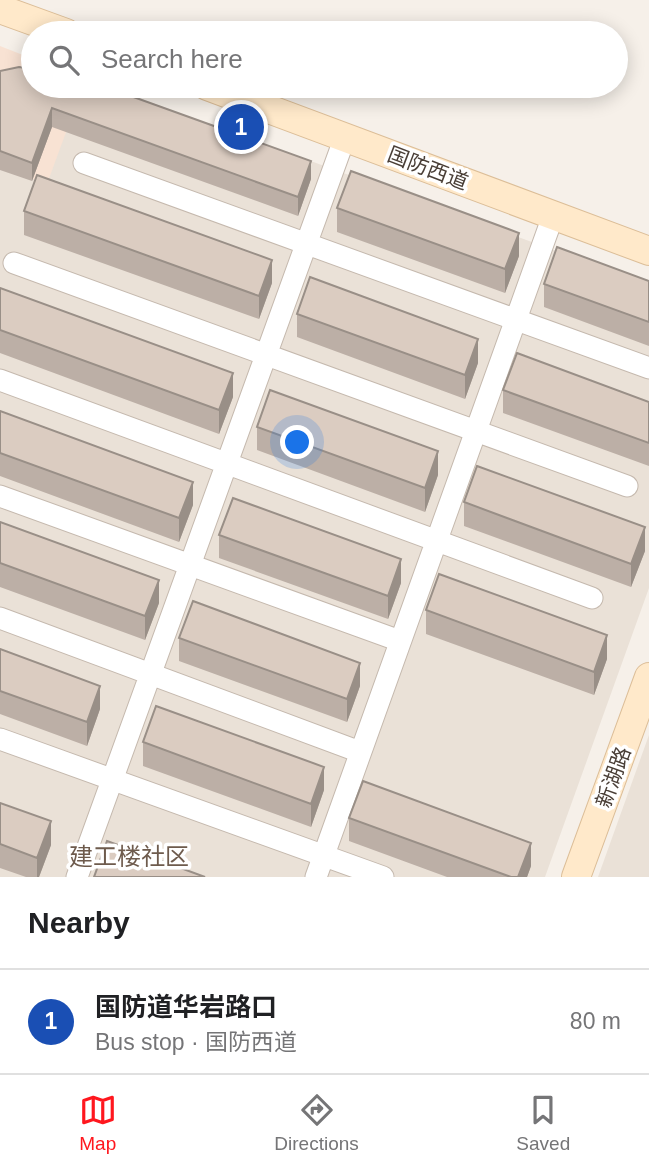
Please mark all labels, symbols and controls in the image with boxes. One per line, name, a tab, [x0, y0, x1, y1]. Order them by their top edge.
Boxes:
search box	[21, 21, 628, 98]
icon: search	[45, 41, 83, 79]
text: Search here	[101, 44, 243, 74]
pin: 1	[218, 101, 264, 153]
street label: 国防西道	[385, 142, 471, 194]
your location	[280, 425, 314, 459]
street label: 新湖路	[591, 743, 635, 811]
district label: 建工楼社区	[69, 843, 189, 870]
text: Nearby	[28, 906, 130, 939]
text: 国防道华岩路口	[95, 992, 277, 1022]
text: 1	[45, 1008, 57, 1034]
text: 80 m	[570, 1008, 621, 1034]
text: Bus stop · 国防西道	[95, 1029, 297, 1055]
tab: Map	[79, 1091, 117, 1155]
tab: Directions	[274, 1091, 359, 1155]
tab: Saved	[516, 1091, 570, 1155]

